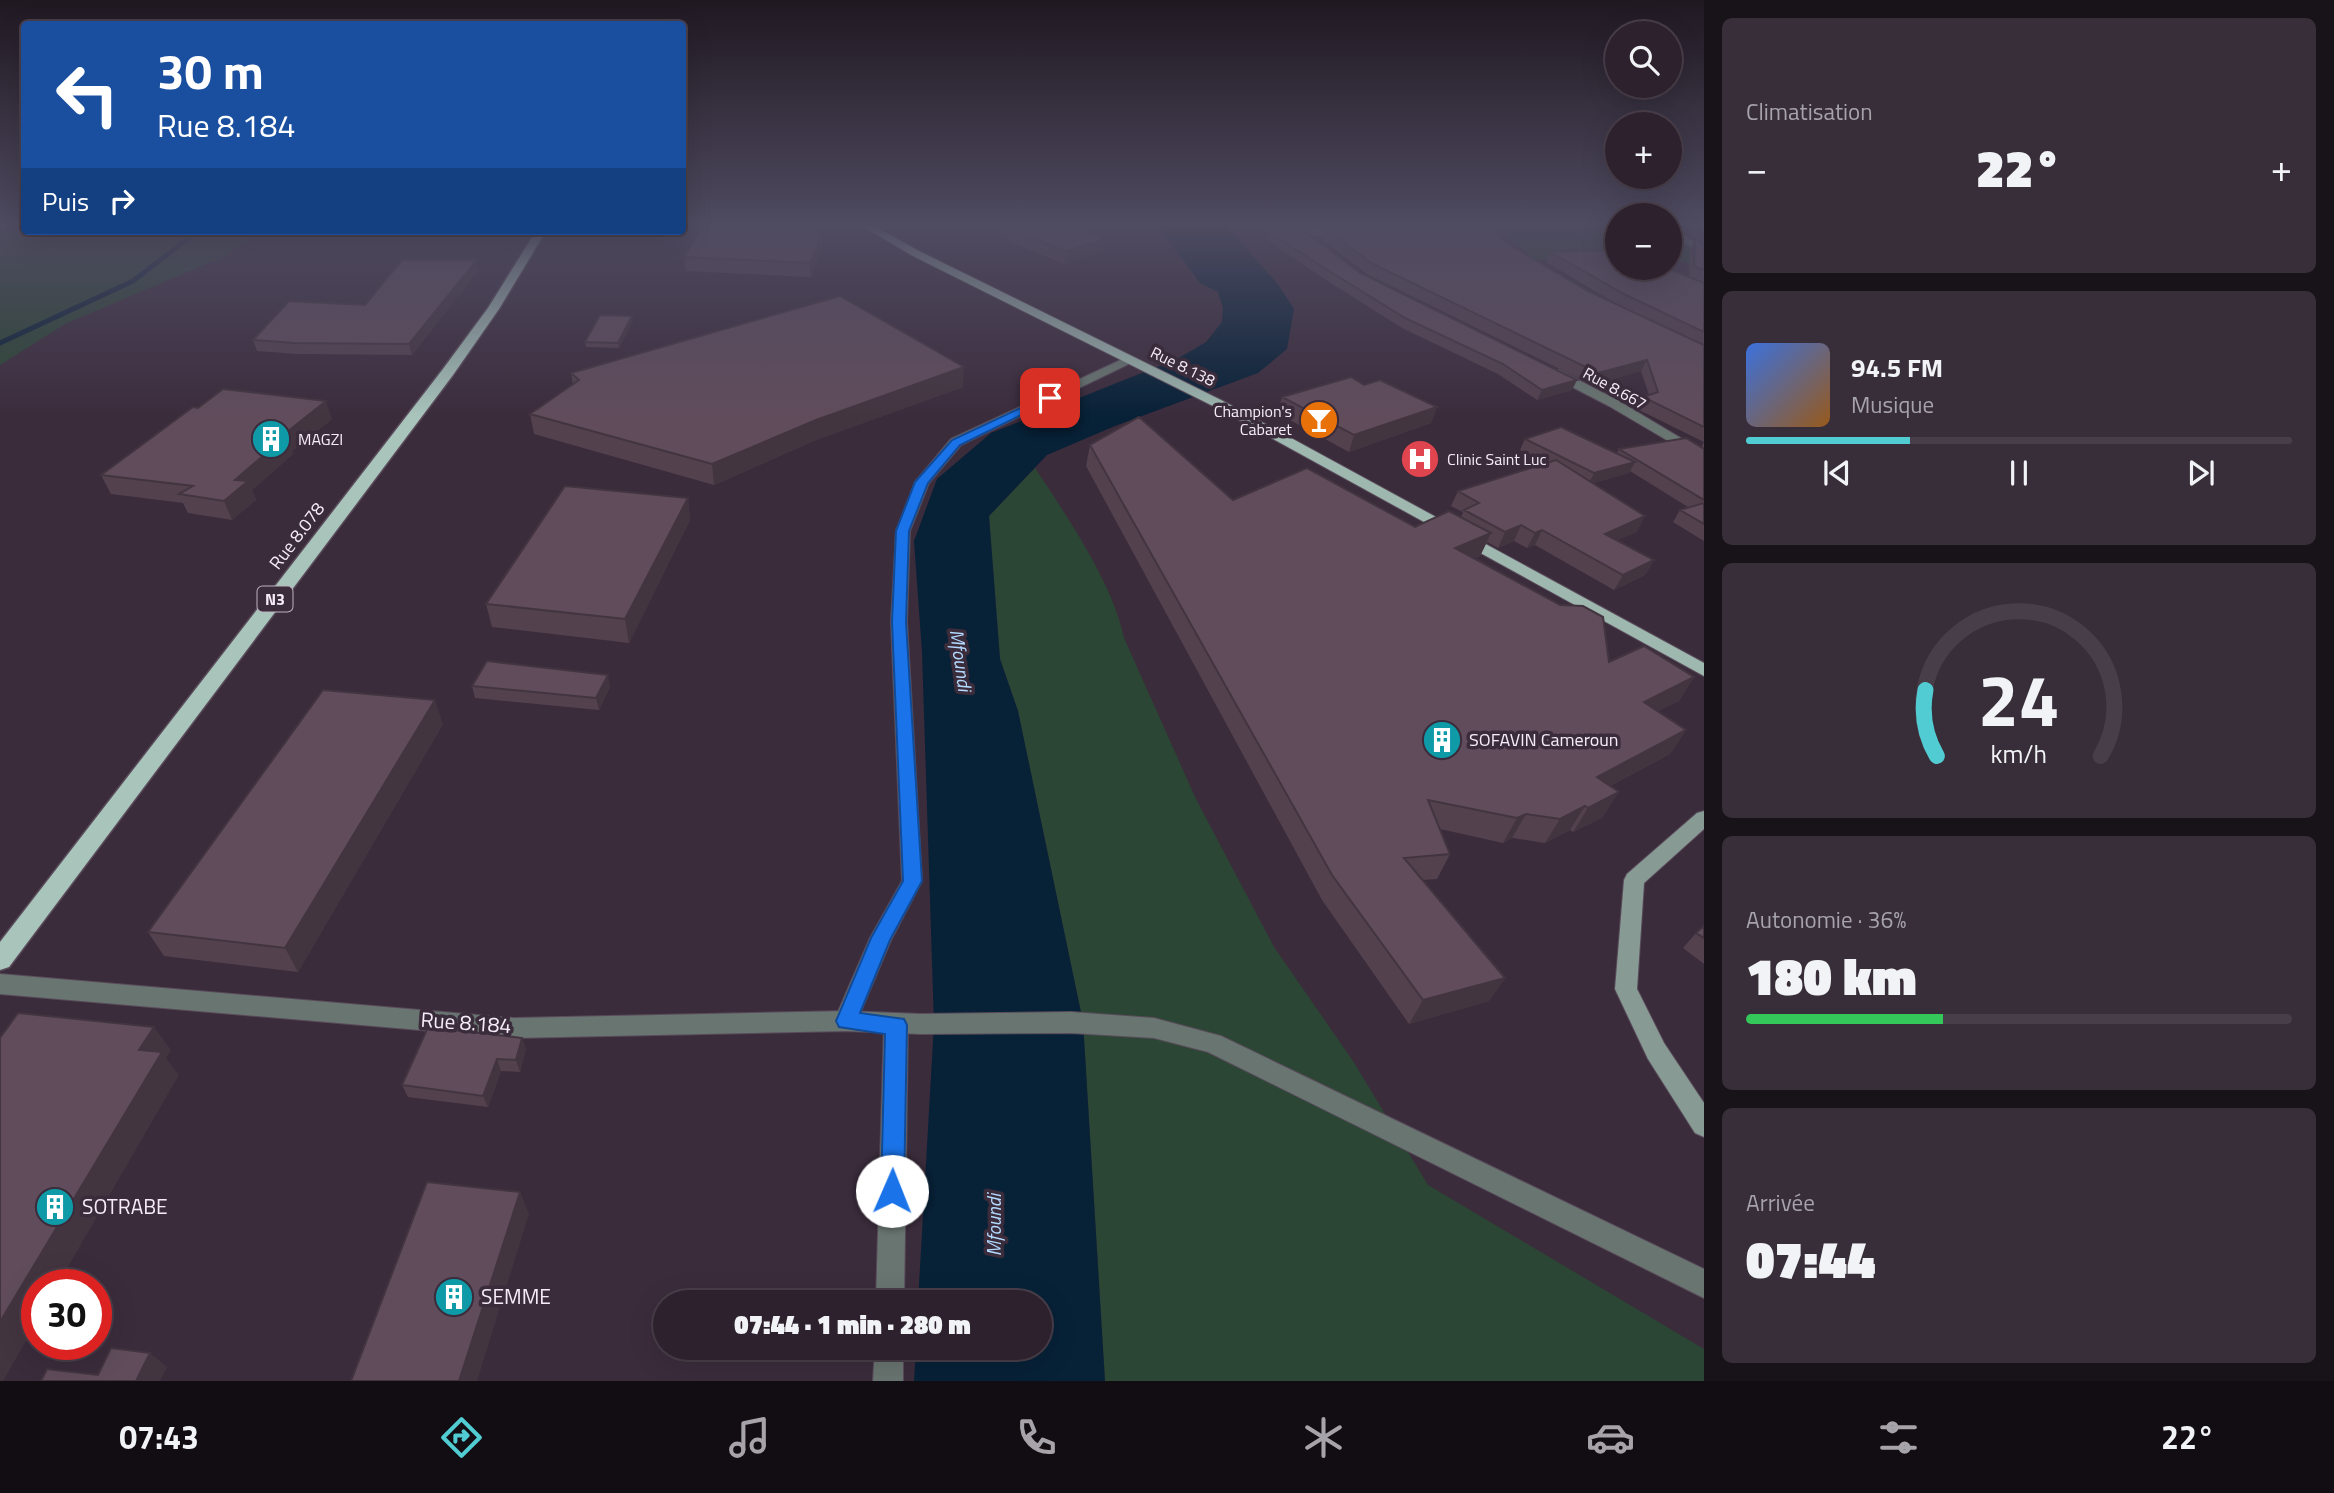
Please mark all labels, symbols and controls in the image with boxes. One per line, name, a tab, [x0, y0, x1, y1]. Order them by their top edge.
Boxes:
map controls	[1605, 21, 1682, 280]
button: search	[1605, 21, 1682, 98]
text: 30 m	[157, 33, 264, 108]
icon: left	[42, 49, 133, 140]
text: Climatisation	[1746, 94, 1873, 129]
text: Rue 8.184	[157, 101, 295, 149]
button: +	[1605, 112, 1682, 189]
text: 22°	[1976, 128, 2062, 207]
text: −	[1746, 139, 1767, 197]
text: +	[2271, 139, 2292, 197]
text: Puis	[42, 182, 89, 221]
icon: right	[103, 182, 141, 220]
button: −	[1605, 203, 1682, 280]
street label: Rue 8.138	[1147, 340, 1219, 392]
text: 94.5 FM	[1851, 348, 1943, 387]
street label: Rue 8.667	[1579, 361, 1651, 415]
pin	[1020, 368, 1080, 428]
icon: arrive	[1031, 379, 1069, 417]
text: Musique	[1851, 387, 1934, 422]
place label: Champion's Cabaret	[1214, 399, 1292, 441]
bar icon: Champion's Cabaret	[1298, 399, 1340, 441]
building icon: MAGZI	[250, 418, 292, 460]
place label: MAGZI	[298, 427, 343, 451]
hospital icon: Clinic Saint Luc	[1399, 438, 1441, 480]
place label: Clinic Saint Luc	[1447, 447, 1546, 471]
icon: previous	[1818, 454, 1856, 492]
icon: pause	[2000, 454, 2038, 492]
icon: next	[2182, 454, 2220, 492]
street label: Rue 8.078	[262, 496, 331, 575]
road number: N3	[258, 586, 292, 612]
water label: Mfoundi	[943, 627, 980, 695]
text: 24	[1978, 645, 2060, 755]
building icon: SOFAVIN Cameroun	[1421, 719, 1463, 761]
place label: SOFAVIN Cameroun	[1469, 726, 1618, 753]
text: km/h	[1991, 735, 2047, 773]
text: Autonomie · 36%	[1746, 902, 1906, 937]
text: 180 km	[1746, 936, 1917, 1015]
street label: Rue 8.184	[420, 1003, 512, 1041]
position arrow	[855, 1154, 929, 1228]
text: Arrivée	[1746, 1185, 1815, 1220]
building icon: SOTRABE	[34, 1186, 76, 1228]
place label: SOTRABE	[82, 1190, 168, 1222]
water label: Mfoundi	[979, 1192, 1008, 1256]
text: 07:44	[1746, 1219, 1875, 1298]
speed limit sign: 30	[21, 1269, 112, 1360]
building icon: SEMME	[433, 1276, 475, 1318]
place label: SEMME	[481, 1280, 551, 1312]
text: 07:44 · 1 min · 280 m	[734, 1305, 971, 1344]
text: 07:43	[119, 1413, 199, 1461]
icon: directions	[437, 1413, 486, 1462]
icon: music	[725, 1413, 774, 1462]
icon: phone	[1012, 1413, 1061, 1462]
icon: climate	[1299, 1413, 1348, 1462]
icon: car	[1586, 1413, 1635, 1462]
icon: filters	[1874, 1413, 1923, 1462]
text: 22°	[2161, 1413, 2215, 1461]

